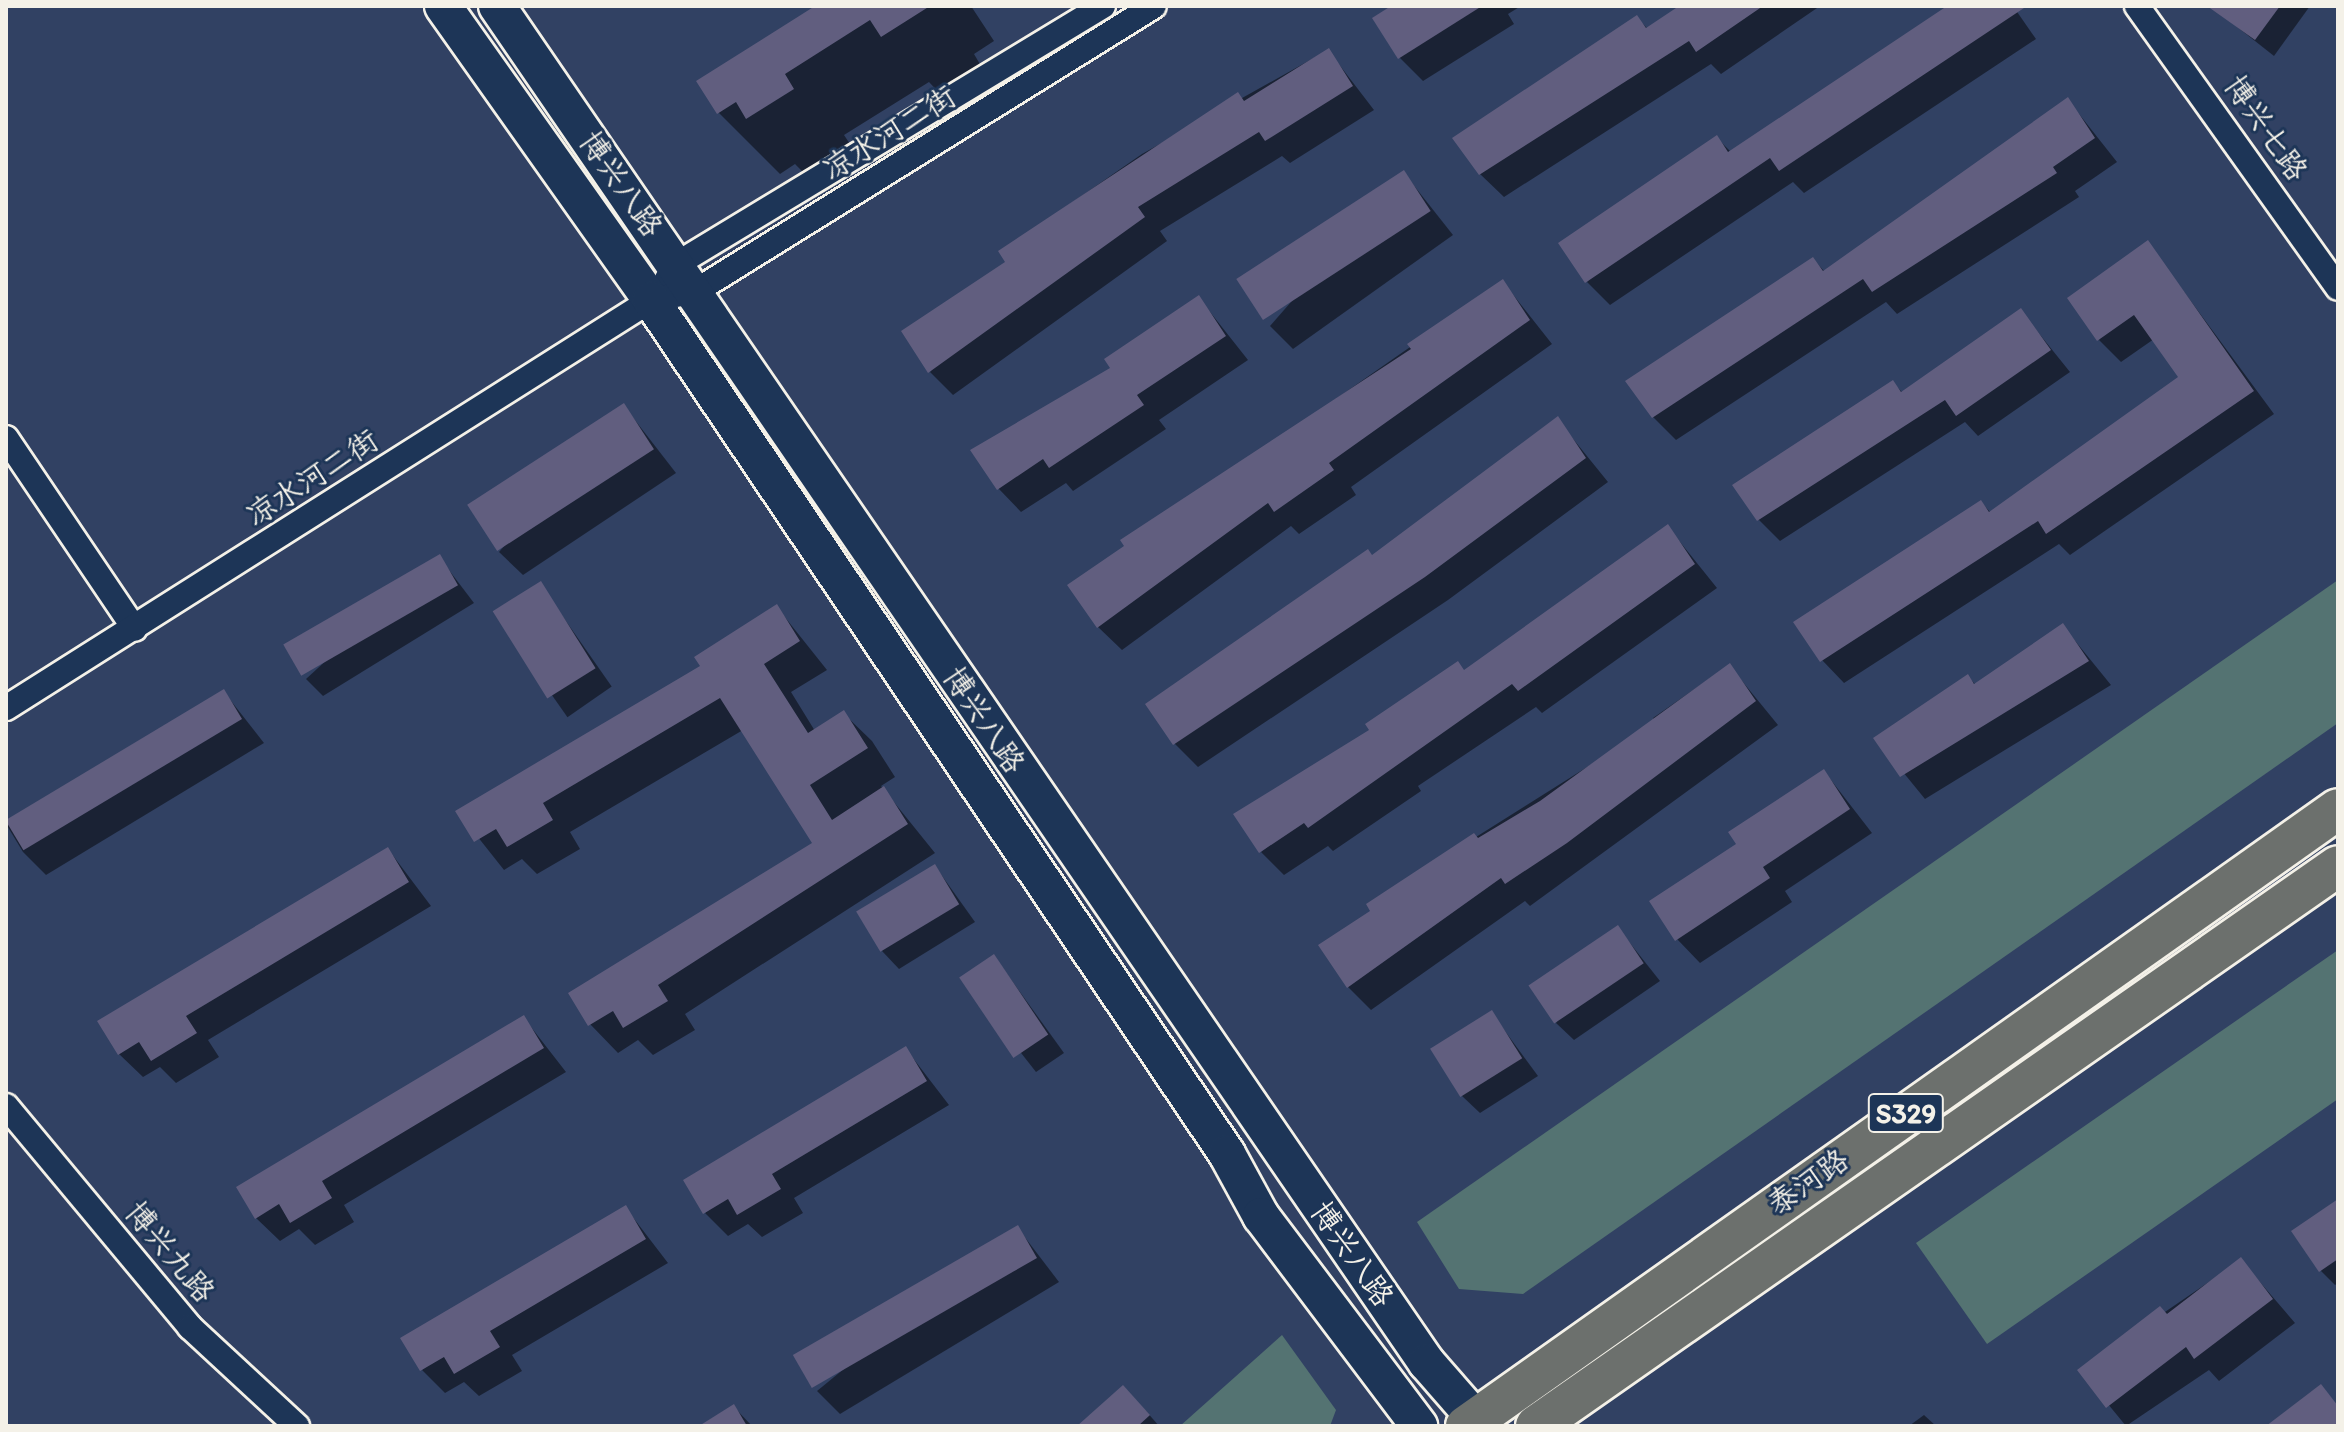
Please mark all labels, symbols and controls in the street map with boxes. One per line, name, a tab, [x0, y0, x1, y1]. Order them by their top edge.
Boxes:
street label: 博兴七路	[2217, 69, 2315, 187]
street label: 凉水河二街	[816, 78, 962, 188]
street label: 博兴八路	[572, 125, 670, 243]
street label: 凉水河二街	[239, 422, 385, 534]
street label: 博兴八路	[936, 660, 1032, 780]
road number: S329	[1866, 1089, 1946, 1137]
street label: 泰河路	[1761, 1141, 1855, 1223]
street label: 博兴九路	[118, 1194, 222, 1310]
street label: 博兴八路	[1303, 1195, 1401, 1313]

